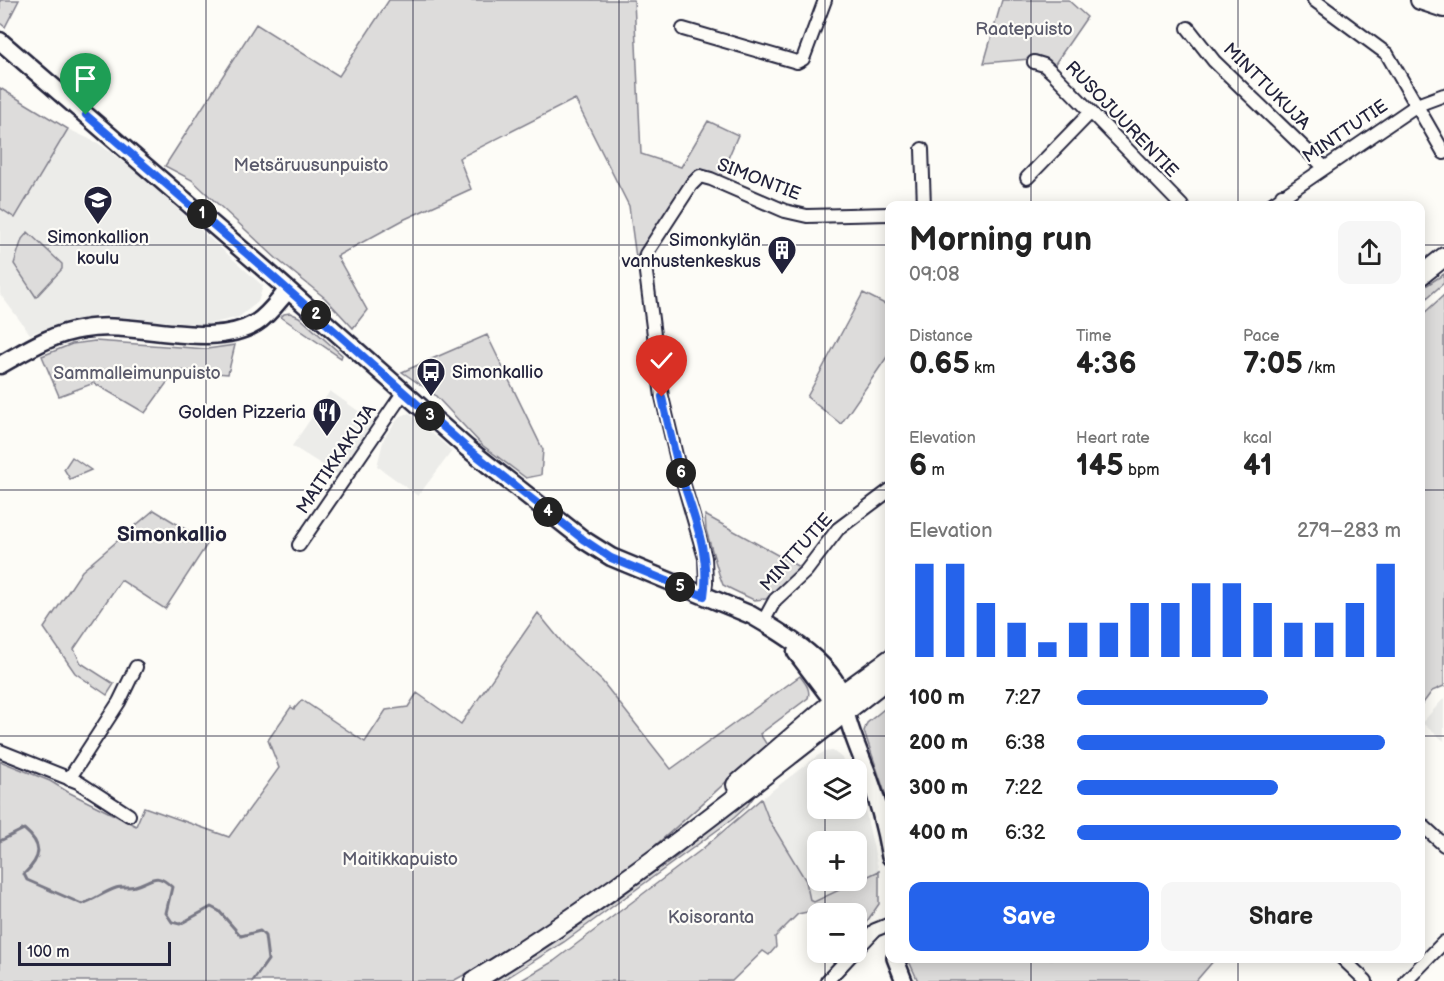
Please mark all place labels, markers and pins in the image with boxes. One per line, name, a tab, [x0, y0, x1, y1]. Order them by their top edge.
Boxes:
pin	[60, 53, 111, 115]
school or university icon: Simonkallion koulu	[82, 184, 114, 226]
pin: 1	[187, 199, 217, 229]
place label: Simonkallion koulu	[47, 227, 149, 269]
place label: Simonkylän vanhustenkeskus	[621, 230, 761, 272]
building icon: Simonkylän vanhustenkeskus	[766, 234, 798, 276]
pin: 2	[301, 300, 331, 330]
pin	[636, 335, 687, 397]
bus stop icon: Simonkallio	[415, 356, 447, 398]
place label: Simonkallio	[452, 362, 544, 383]
restaurant icon: Golden Pizzeria	[311, 396, 343, 438]
pin: 3	[415, 401, 445, 431]
place label: Golden Pizzeria	[178, 402, 306, 423]
pin: 6	[666, 458, 696, 488]
pin: 4	[533, 497, 563, 527]
pin: 5	[665, 572, 695, 602]

